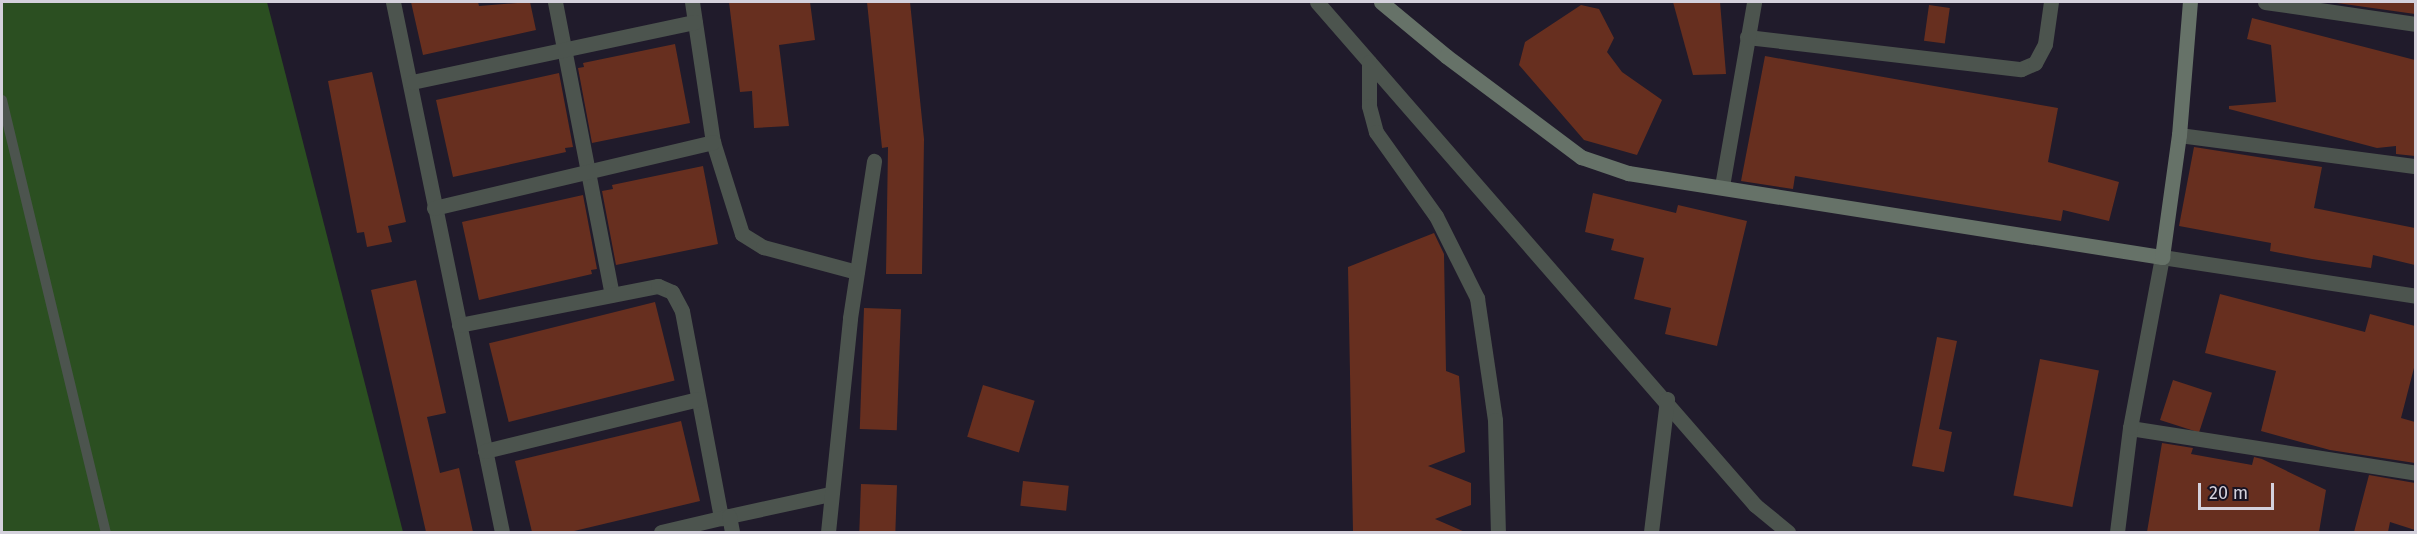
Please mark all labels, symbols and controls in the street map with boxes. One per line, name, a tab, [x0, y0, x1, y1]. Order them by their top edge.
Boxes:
scale bar	[2201, 471, 2278, 509]
text: 20 m	[2209, 482, 2248, 504]

